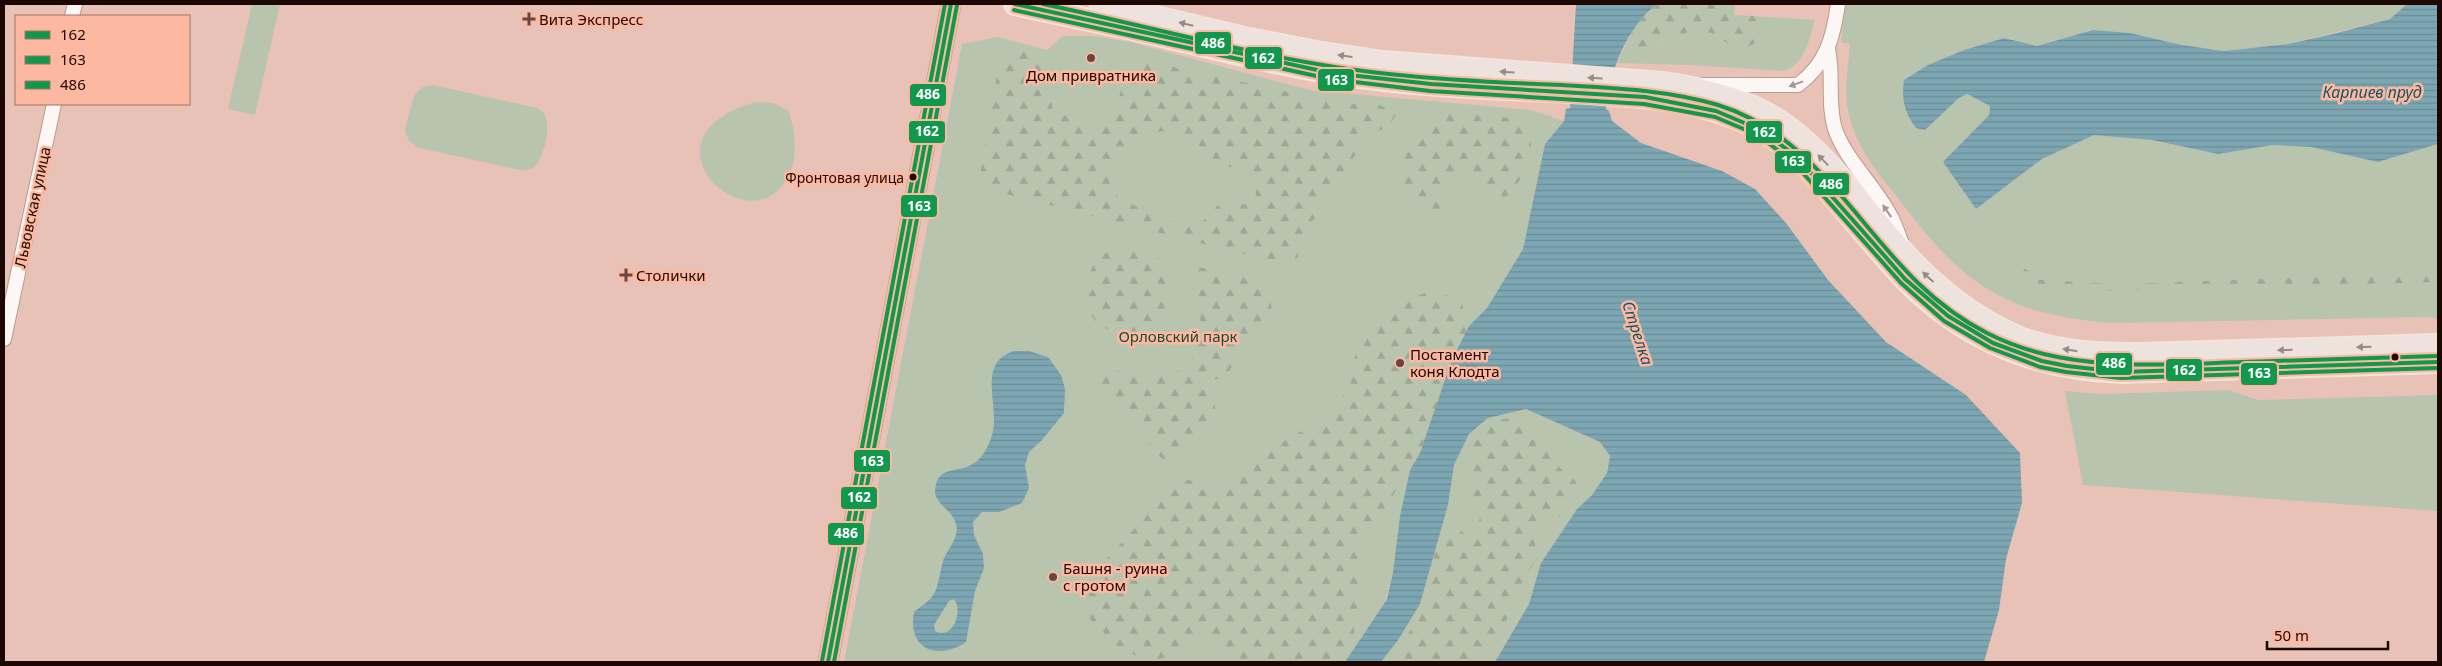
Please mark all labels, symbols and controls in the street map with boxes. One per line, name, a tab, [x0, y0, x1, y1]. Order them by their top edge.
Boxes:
place label: Вита Экспресс	[539, 9, 643, 29]
marker: Вита Экспресс	[523, 13, 535, 25]
legend	[15, 15, 190, 105]
one-way arrow	[1179, 20, 1194, 28]
text: 162	[60, 24, 86, 44]
line badge: 486	[1194, 31, 1232, 55]
text: 486	[1201, 33, 1225, 52]
line badge: 162	[1244, 46, 1283, 70]
text: 162	[1251, 48, 1275, 67]
text: 163	[60, 49, 86, 69]
marker: Дом привратника	[1085, 52, 1097, 64]
one-way arrow	[1337, 52, 1353, 60]
place label: Дом привратника	[1026, 65, 1156, 85]
line badge: 163	[1317, 68, 1355, 92]
one-way arrow	[1499, 68, 1515, 76]
text: 163	[1324, 70, 1348, 89]
one-way arrow	[1586, 73, 1602, 81]
text: 486	[60, 74, 86, 94]
one-way arrow	[1788, 80, 1803, 88]
water label: Карпиев пруд	[2322, 81, 2422, 103]
line badge: 486	[909, 83, 947, 107]
text: 486	[916, 84, 940, 103]
line badge: 162	[908, 120, 946, 144]
line badge: 162	[1745, 120, 1783, 144]
text: 162	[915, 121, 939, 140]
text: 162	[1752, 122, 1776, 141]
street label: Львовская улица	[9, 145, 55, 269]
line badge: 163	[1774, 150, 1812, 174]
text: 163	[1781, 151, 1805, 170]
one-way arrow	[1817, 154, 1829, 166]
place label: Фронтовая улица	[785, 168, 904, 187]
marker: Фронтовая улица	[908, 172, 918, 182]
line badge: 486	[1812, 172, 1850, 196]
text: 486	[1819, 174, 1843, 193]
line badge: 163	[900, 194, 938, 218]
text: 163	[907, 196, 931, 215]
one-way arrow	[1882, 204, 1892, 218]
place label: Столички	[636, 265, 706, 285]
marker: Столички	[620, 269, 632, 281]
one-way arrow	[1921, 272, 1934, 283]
water label: Стрелка	[1617, 298, 1659, 368]
park label: Орловский парк	[1118, 326, 1238, 346]
place label: Постамент коня Клодта	[1410, 344, 1499, 381]
one-way arrow	[2356, 344, 2372, 352]
one-way arrow	[2062, 345, 2078, 353]
one-way arrow	[2277, 346, 2293, 354]
line badge: 486	[2095, 352, 2133, 376]
unlabelled marker	[2390, 352, 2400, 362]
text: 486	[2102, 353, 2126, 372]
marker: Постамент коня Клодта	[1394, 357, 1406, 369]
line badge: 162	[2165, 358, 2203, 382]
text: 162	[2172, 360, 2196, 379]
line badge: 163	[2240, 362, 2278, 386]
text: 163	[2247, 363, 2271, 382]
line badge: 163	[853, 449, 891, 473]
text: 163	[860, 451, 884, 470]
line badge: 162	[840, 486, 878, 510]
text: 162	[847, 487, 871, 506]
line badge: 486	[827, 522, 865, 546]
text: 486	[834, 523, 858, 542]
place label: Башня - руина с гротом	[1063, 558, 1168, 595]
marker: Башня - руина с гротом	[1047, 571, 1059, 583]
scale bar	[2267, 618, 2388, 650]
text: 50 m	[2274, 625, 2309, 645]

